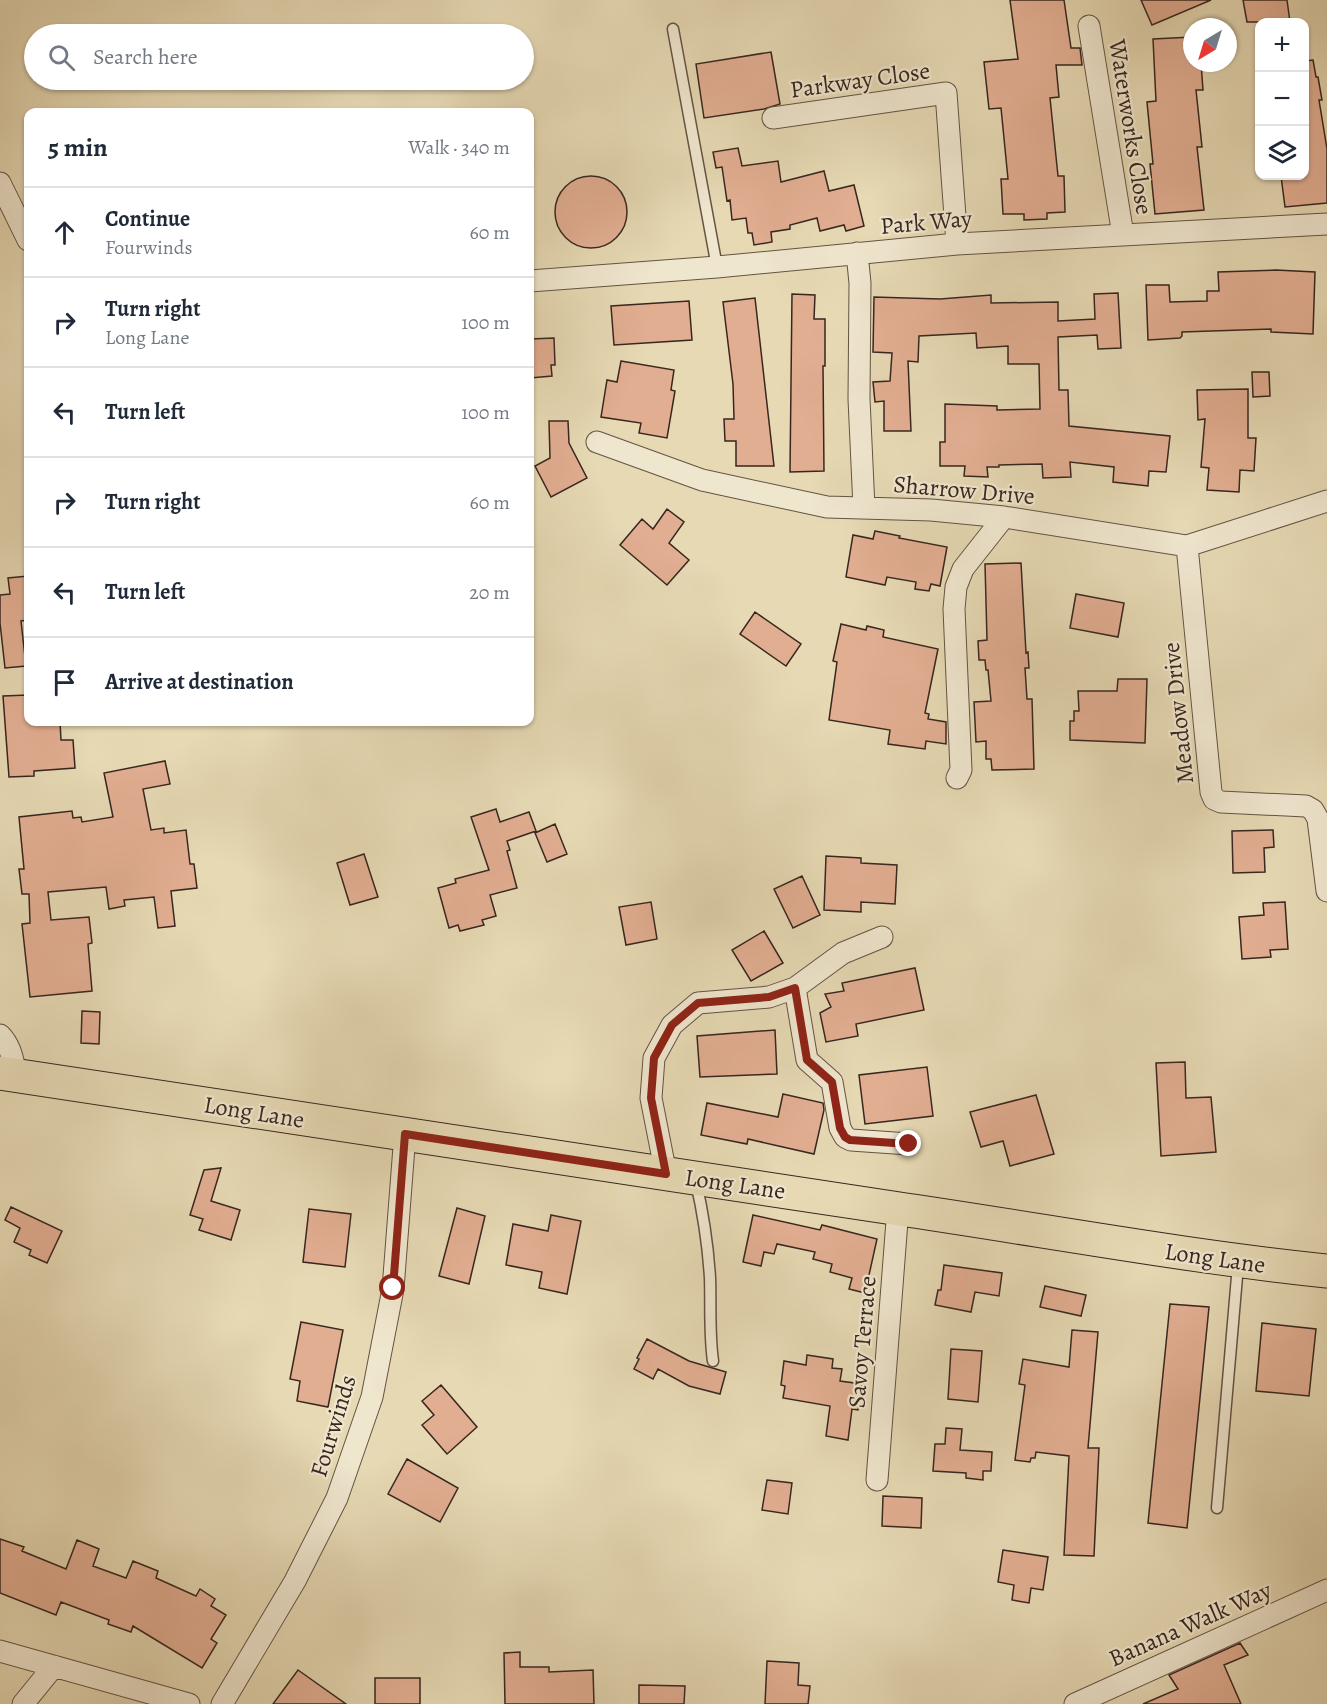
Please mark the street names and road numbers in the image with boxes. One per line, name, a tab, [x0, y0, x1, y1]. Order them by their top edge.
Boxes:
street label: Waterworks Close	[1101, 36, 1161, 217]
street label: Parkway Close	[788, 54, 932, 106]
street label: Park Way	[879, 202, 973, 242]
street label: Sharrow Drive	[892, 468, 1036, 512]
street label: Meadow Drive	[1155, 641, 1201, 785]
street label: Long Lane	[201, 1088, 307, 1136]
street label: Long Lane	[683, 1161, 787, 1207]
street label: Long Lane	[1163, 1235, 1267, 1281]
street label: Savoy Terrace	[840, 1275, 884, 1409]
street label: Fourwinds	[302, 1371, 364, 1481]
street label: Banana Walk Way	[1104, 1574, 1277, 1674]

